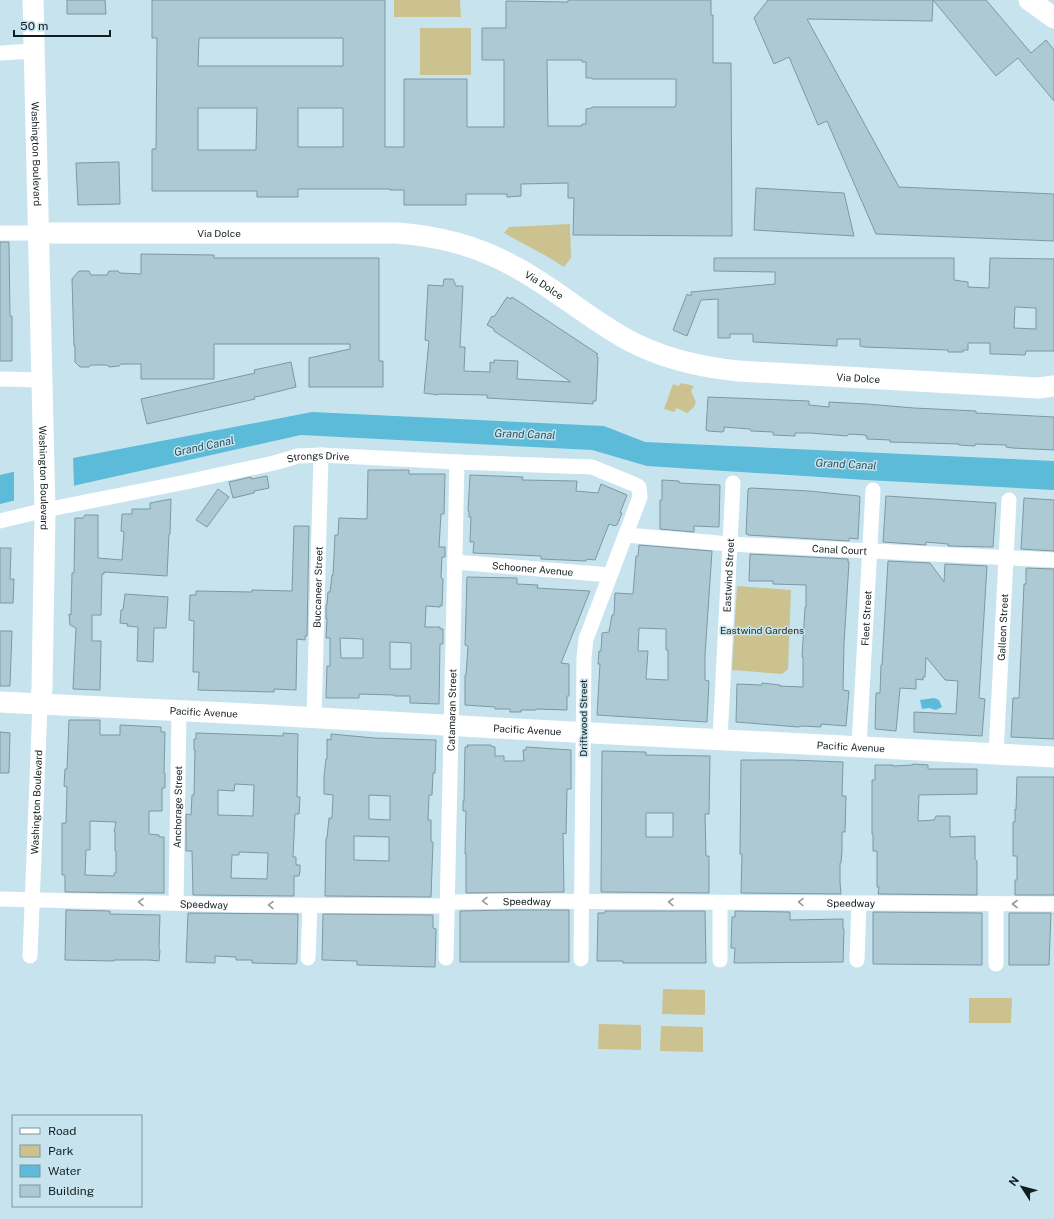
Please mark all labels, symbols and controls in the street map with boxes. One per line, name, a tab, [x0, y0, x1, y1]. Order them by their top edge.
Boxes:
scale bar	[14, 12, 110, 38]
text: 50 m	[20, 19, 48, 33]
street label: Washington Boulevard	[29, 102, 44, 206]
street label: Via Dolce	[197, 227, 241, 239]
street label: Via Dolce	[523, 268, 566, 302]
street label: Via Dolce	[836, 371, 881, 385]
street label: Washington Boulevard	[37, 425, 51, 530]
water label: Grand Canal	[494, 427, 556, 441]
water label: Grand Canal	[173, 434, 235, 458]
street label: Strongs Drive	[285, 449, 350, 465]
water label: Grand Canal	[815, 456, 877, 472]
street label: Eastwind Street	[720, 538, 736, 613]
street label: Canal Court	[812, 542, 867, 557]
street label: Buccaneer Street	[310, 546, 325, 628]
street label: Schooner Avenue	[492, 559, 574, 578]
street label: Fleet Street	[858, 590, 873, 646]
street label: Galleon Street	[995, 593, 1010, 661]
park label: Eastwind Gardens	[720, 624, 804, 636]
street label: Catamaran Street	[445, 669, 458, 751]
street label: Driftwood Street	[577, 679, 589, 757]
street label: Pacific Avenue	[169, 704, 238, 720]
street label: Pacific Avenue	[493, 722, 562, 737]
street label: Pacific Avenue	[816, 739, 886, 754]
street label: Washington Boulevard	[28, 750, 44, 855]
street label: Anchorage Street	[171, 766, 184, 848]
street label: Speedway	[503, 895, 552, 907]
street label: Speedway	[180, 897, 229, 911]
one-way arrow	[482, 897, 488, 906]
street label: Speedway	[827, 897, 876, 909]
one-way arrow	[138, 898, 144, 906]
one-way arrow	[668, 898, 674, 906]
one-way arrow	[798, 898, 804, 906]
one-way arrow	[1012, 900, 1018, 908]
one-way arrow	[268, 901, 274, 909]
legend	[12, 1115, 142, 1207]
text: Road	[48, 1124, 76, 1138]
text: Park	[48, 1144, 74, 1158]
text: Water	[48, 1164, 82, 1178]
north arrow	[1002, 1167, 1042, 1207]
text: N	[1007, 1174, 1021, 1188]
text: Building	[48, 1184, 94, 1198]

